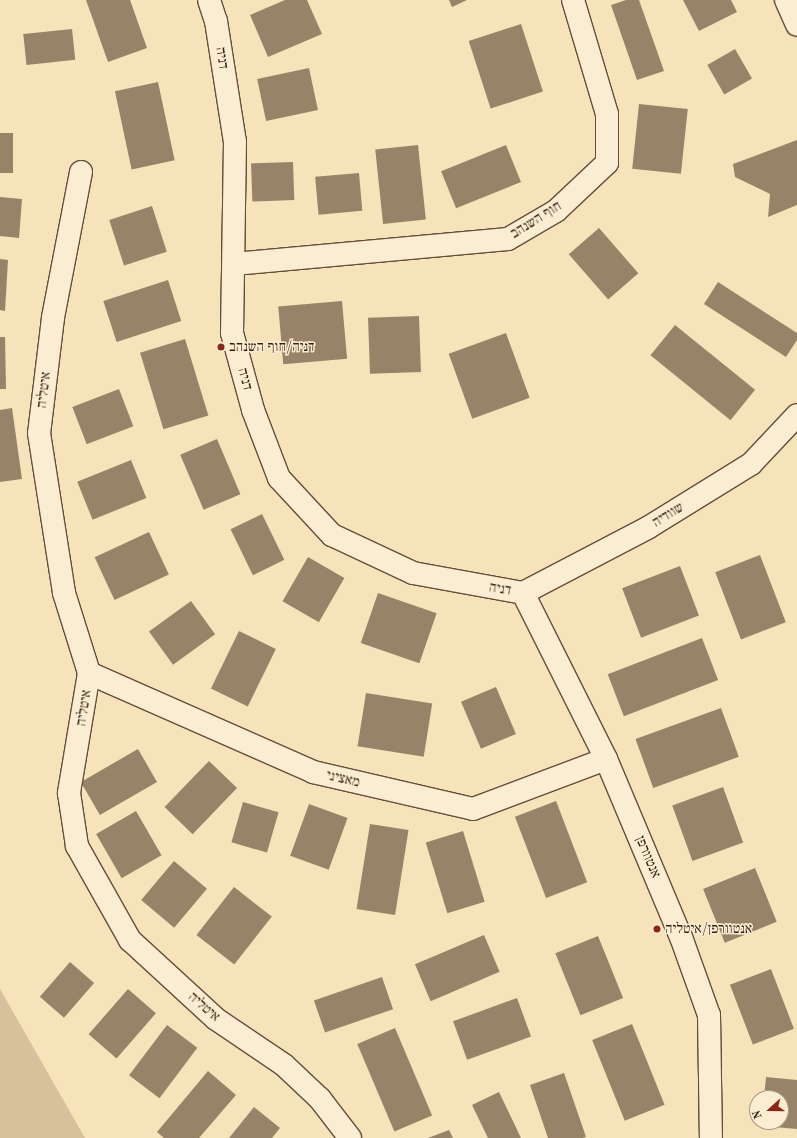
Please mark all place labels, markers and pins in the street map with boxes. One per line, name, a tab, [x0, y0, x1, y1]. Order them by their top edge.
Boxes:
place label: דניה/חוף השנהב	[229, 339, 315, 355]
marker: דניה/חוף השנהב	[216, 342, 226, 352]
place label: אנטוורפן/איטליה	[665, 921, 752, 937]
marker: אנטוורפן/איטליה	[652, 924, 662, 934]

